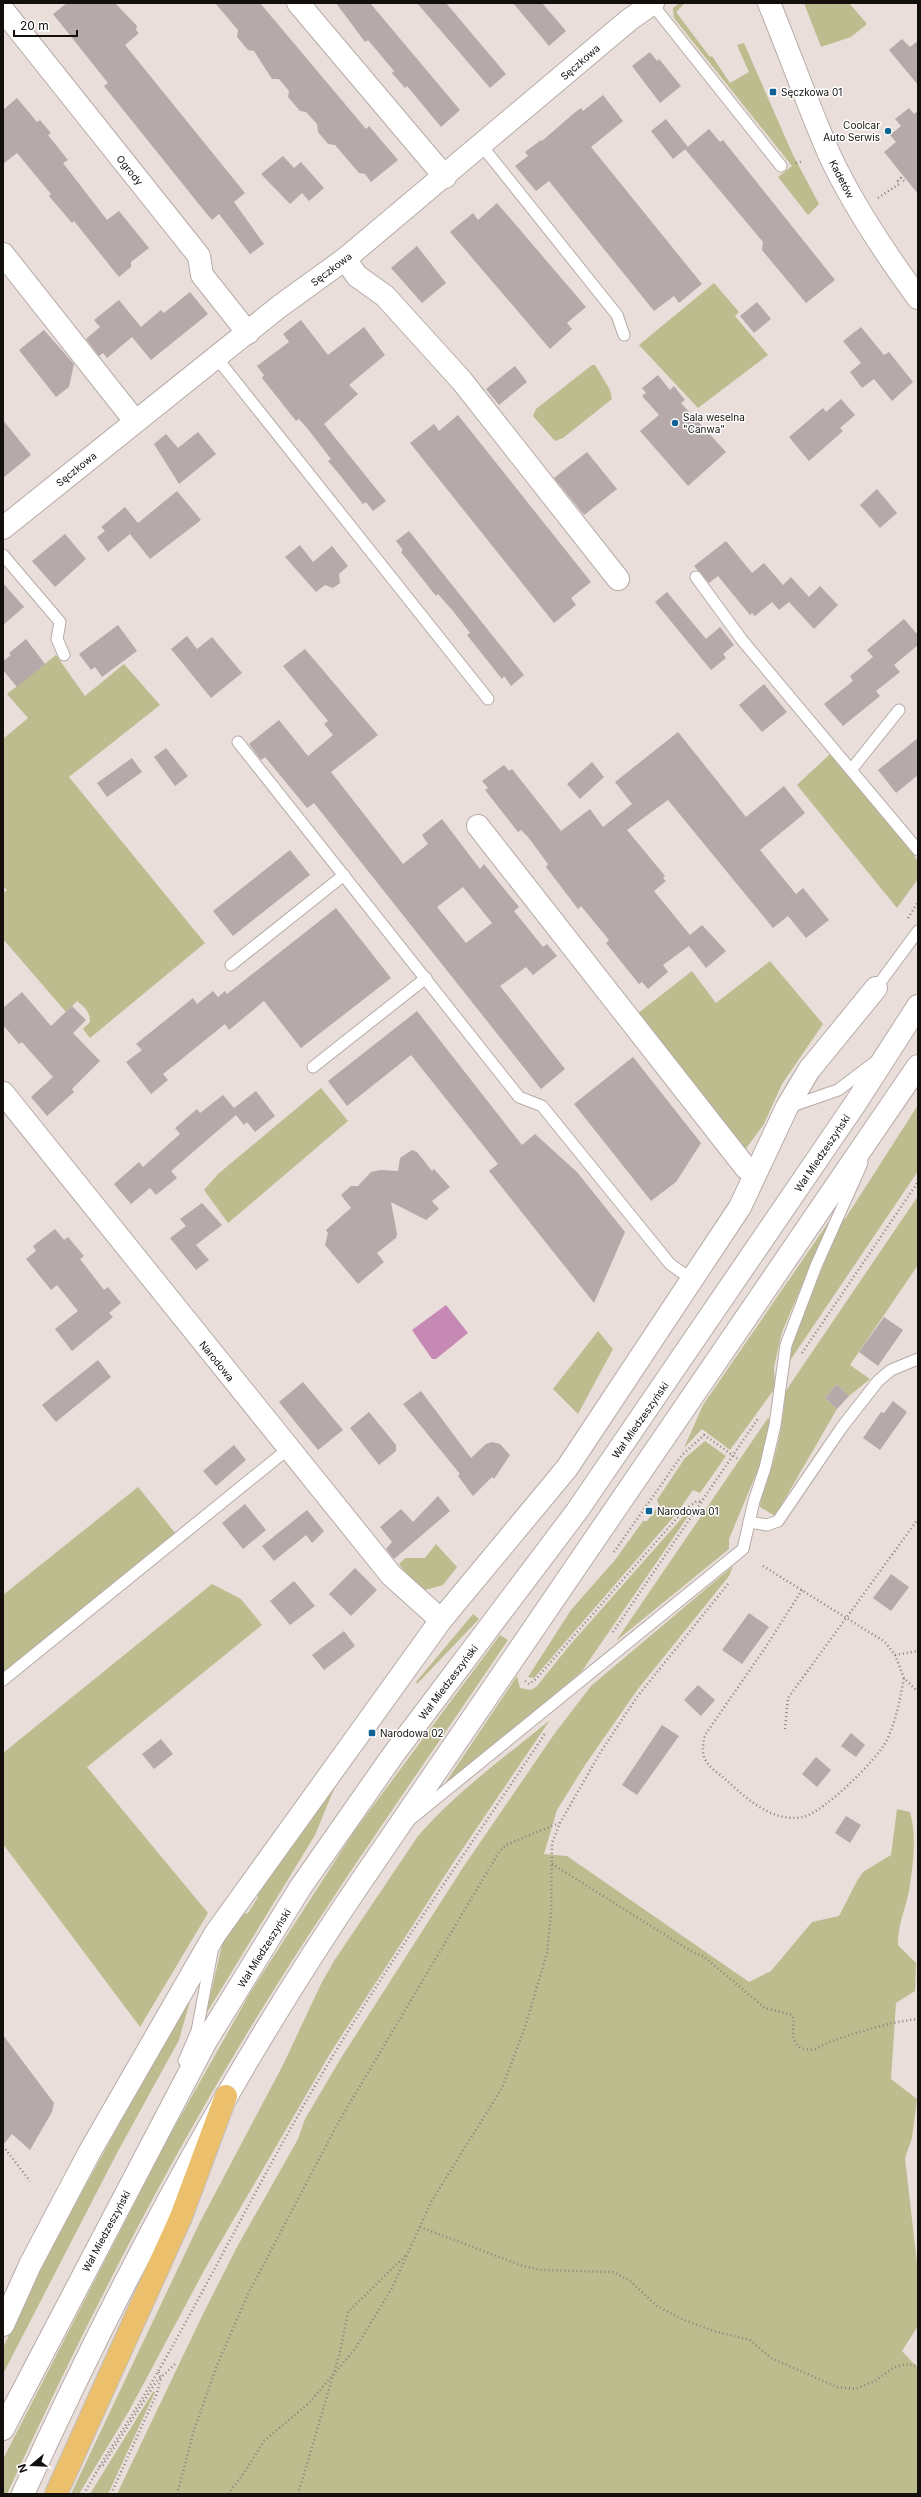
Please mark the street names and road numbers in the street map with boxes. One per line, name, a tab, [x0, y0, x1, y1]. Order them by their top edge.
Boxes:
street label: Sęczkowa	[558, 42, 602, 82]
street label: Ogrody	[114, 153, 146, 188]
street label: Kadetów	[827, 158, 857, 200]
street label: Sęczkowa	[308, 250, 354, 288]
street label: Sęczkowa	[53, 449, 99, 489]
street label: Wał Miedzeszyński	[792, 1112, 852, 1194]
street label: Narodowa	[197, 1338, 237, 1384]
street label: Wał Miedzeszyński	[609, 1380, 671, 1460]
street label: Wał Miedzeszyński	[416, 1642, 480, 1722]
street label: Wał Miedzeszyński	[235, 1907, 293, 1989]
street label: Wał Miedzeszyński	[79, 2188, 133, 2274]

